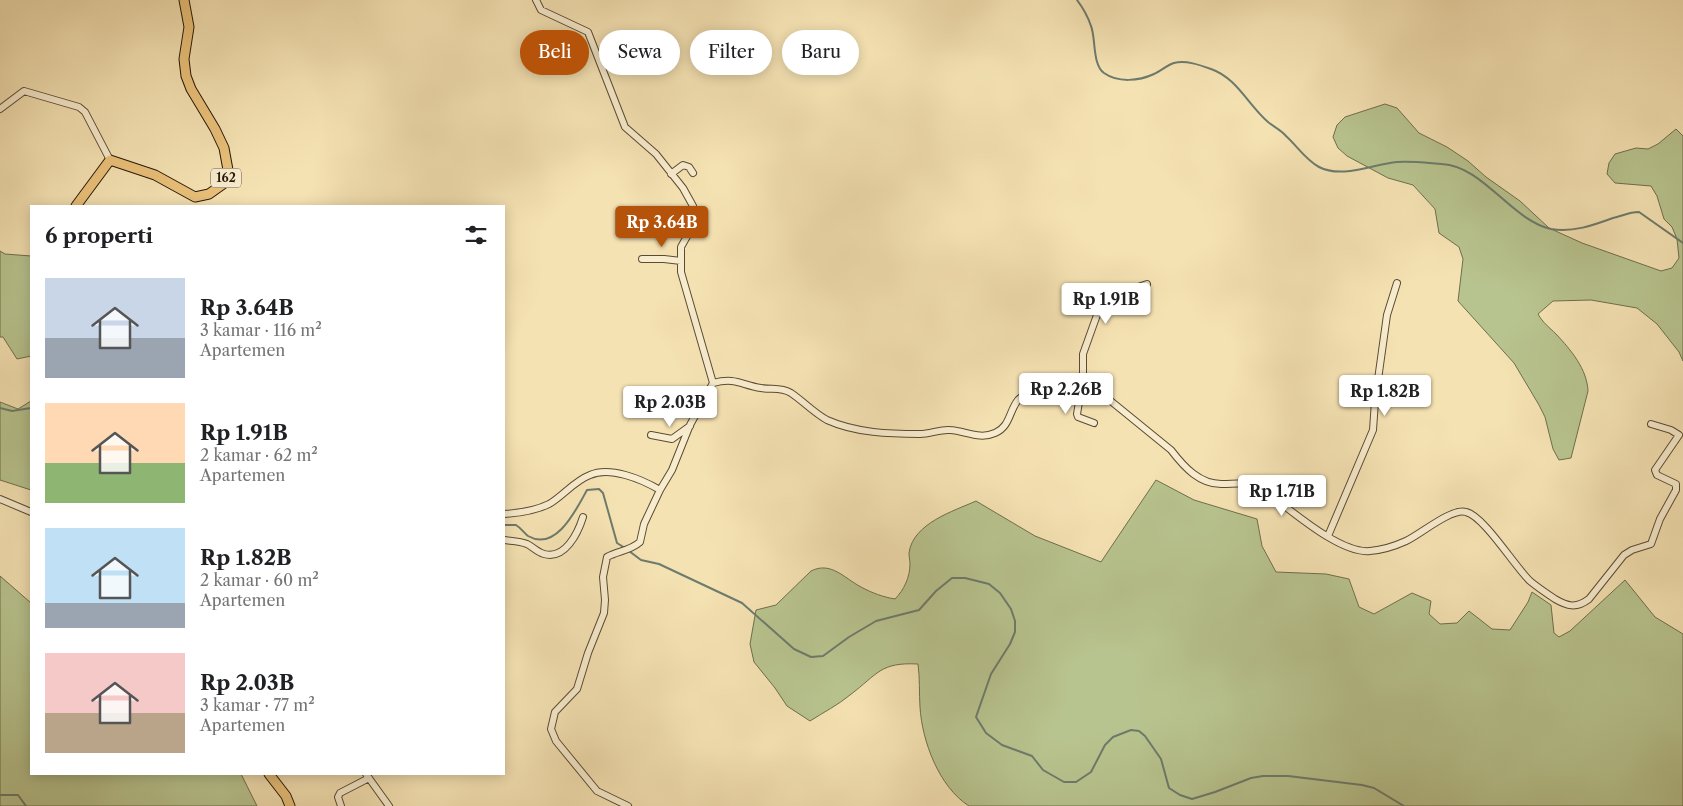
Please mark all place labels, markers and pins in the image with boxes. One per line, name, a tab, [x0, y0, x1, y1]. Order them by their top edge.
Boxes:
pin: Rp 3.64B	[610, 206, 714, 248]
pin: Rp 1.91B	[1054, 282, 1158, 325]
pin: Rp 2.26B	[1014, 372, 1118, 415]
pin: Rp 1.82B	[1333, 374, 1437, 417]
pin: Rp 2.03B	[618, 386, 722, 428]
pin: Rp 1.71B	[1230, 474, 1334, 517]

